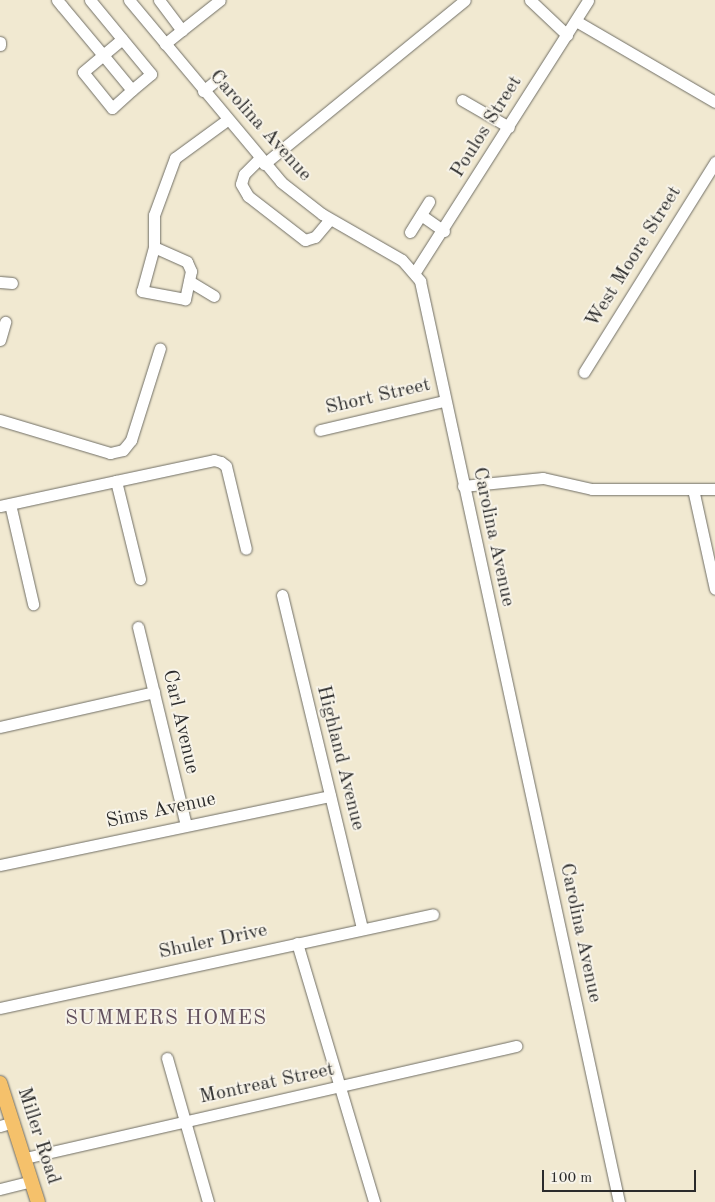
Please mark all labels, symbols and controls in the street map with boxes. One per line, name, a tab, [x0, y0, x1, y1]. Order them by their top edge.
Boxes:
street label: Carolina Avenue	[204, 65, 316, 187]
street label: Poulos Street	[446, 72, 528, 182]
street label: West Moore Street	[581, 182, 687, 332]
street label: Short Street	[323, 373, 433, 421]
street label: Carolina Avenue	[467, 465, 519, 609]
street label: Carl Avenue	[156, 668, 204, 776]
street label: Highland Avenue	[310, 683, 370, 833]
street label: Sims Avenue	[104, 788, 218, 834]
street label: Carolina Avenue	[554, 861, 606, 1005]
street label: Shuler Drive	[157, 919, 269, 965]
district label: SUMMERS HOMES	[63, 1006, 269, 1032]
street label: Montreat Street	[197, 1058, 337, 1110]
street label: Miller Road	[11, 1084, 65, 1188]
scale bar	[545, 1160, 699, 1192]
text: 100 m	[550, 1171, 592, 1186]

